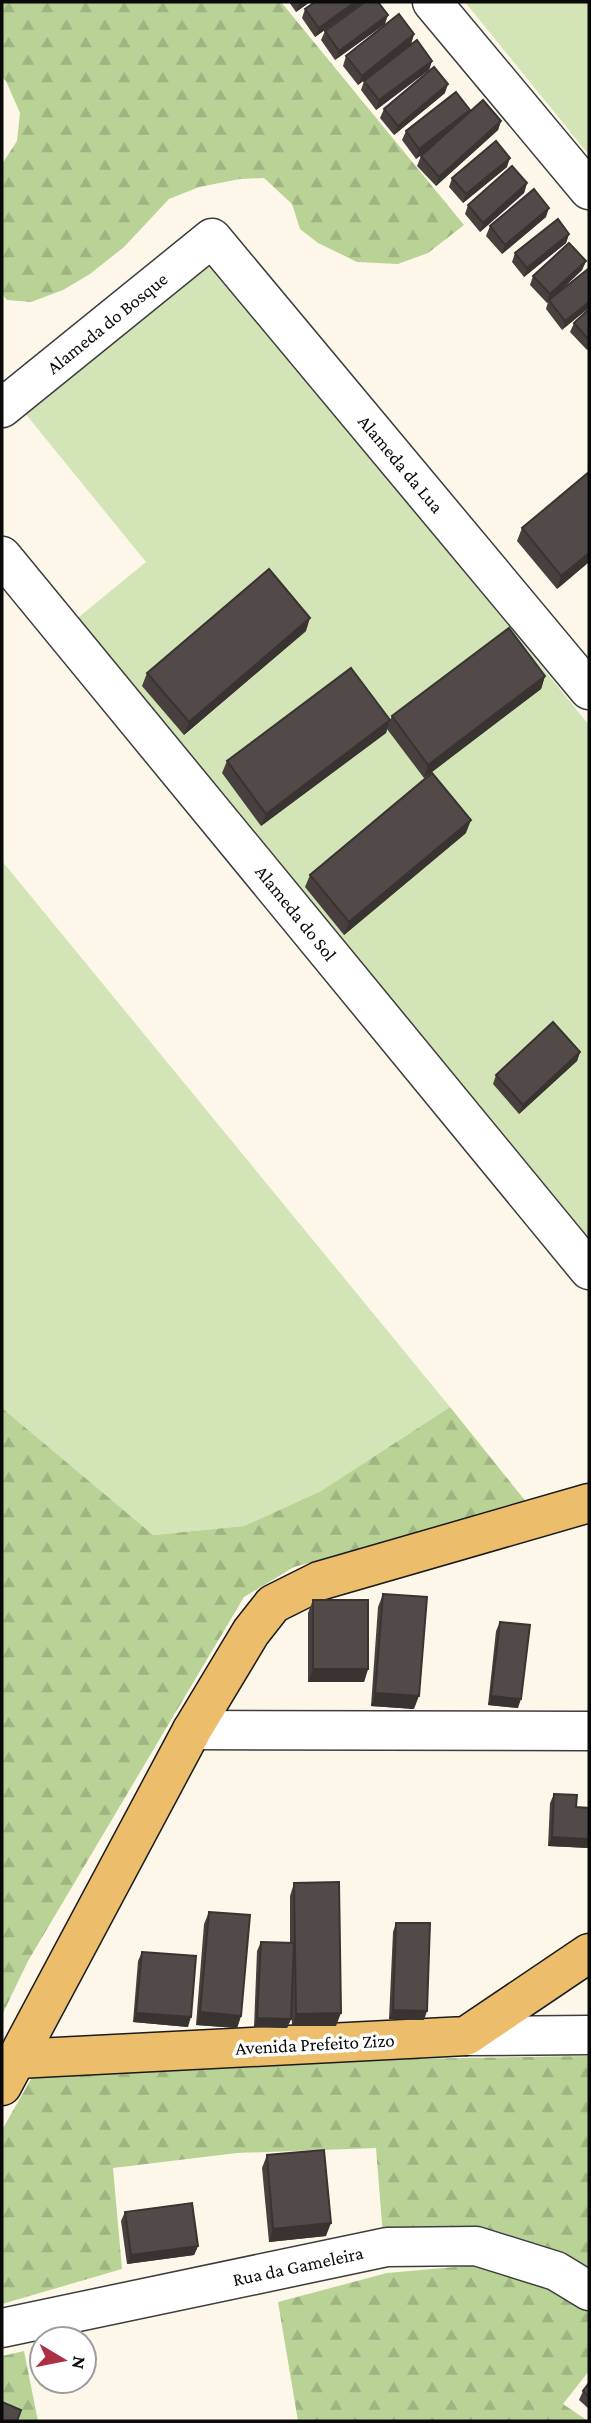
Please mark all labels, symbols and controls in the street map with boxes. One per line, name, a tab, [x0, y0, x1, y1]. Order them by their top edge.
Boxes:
street label: Alameda do Bosque	[43, 268, 171, 378]
street label: Alameda da Lua	[354, 411, 448, 517]
street label: Alameda do Sol	[251, 861, 341, 965]
street label: Avenida Prefeito Zizo	[235, 2029, 395, 2059]
street label: Rua da Gameleira	[231, 2242, 365, 2290]
north arrow	[28, 2325, 98, 2395]
text: N	[68, 2355, 91, 2371]

